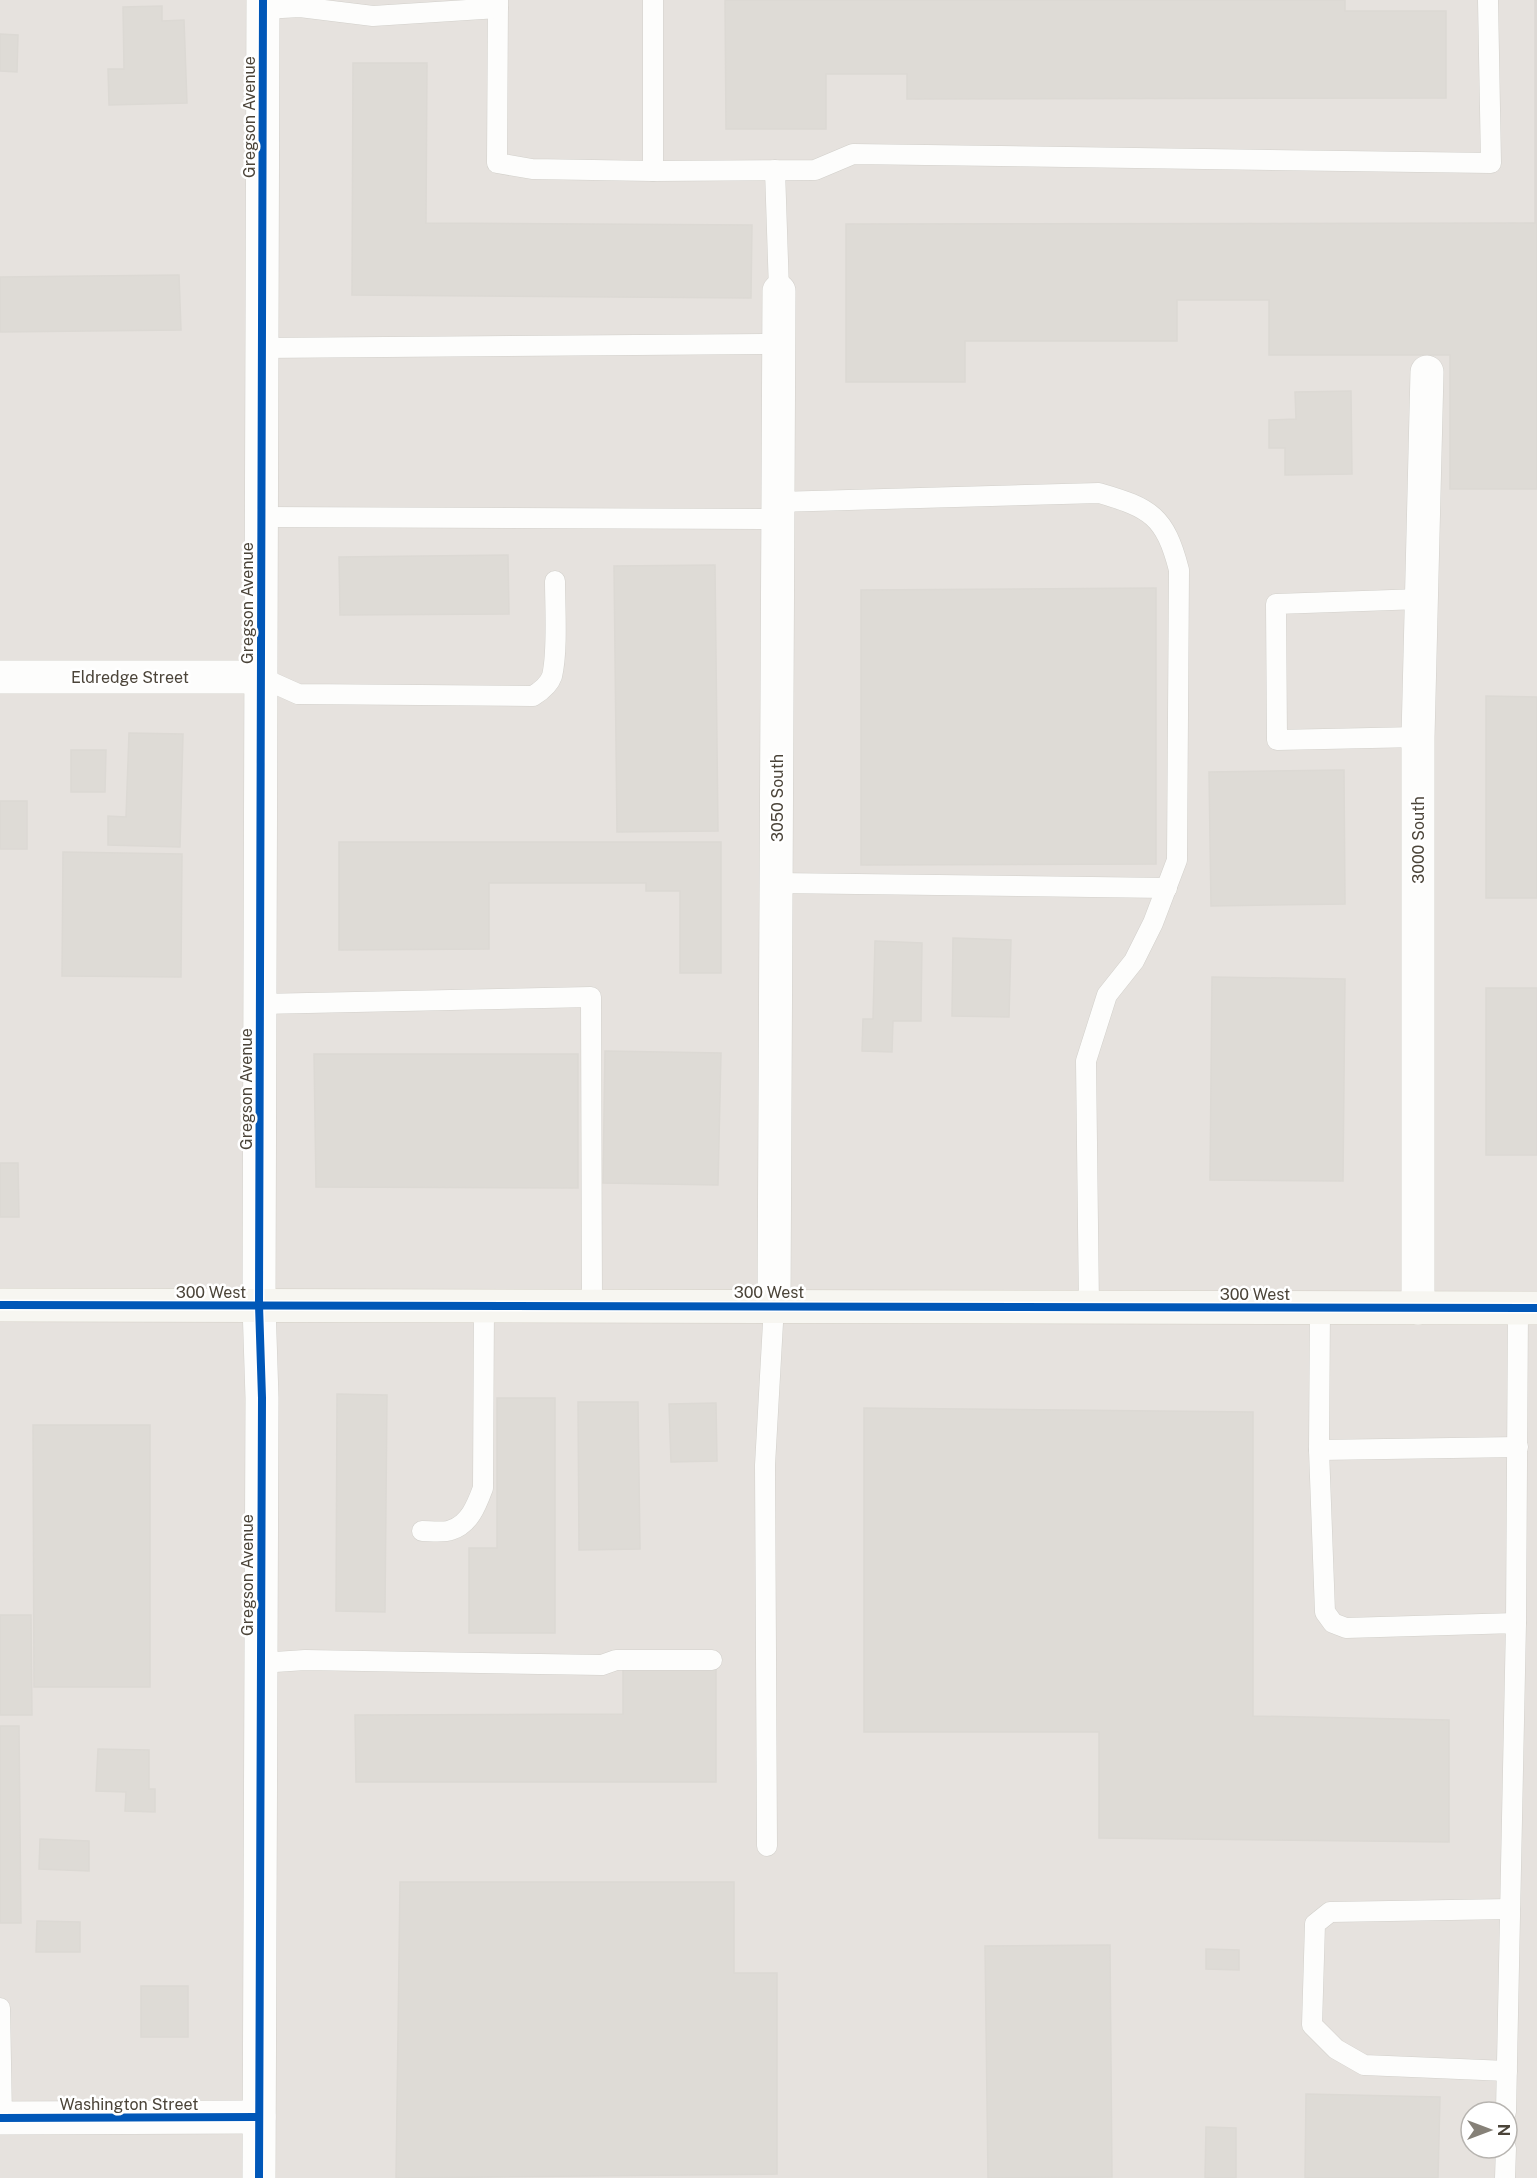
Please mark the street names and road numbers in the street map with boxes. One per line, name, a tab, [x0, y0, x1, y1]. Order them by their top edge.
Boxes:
street label: Gregson Avenue	[240, 56, 259, 178]
street label: Gregson Avenue	[238, 542, 257, 664]
street label: Eldredge Street	[71, 668, 189, 687]
street label: 3050 South	[768, 754, 787, 842]
street label: 3000 South	[1409, 796, 1428, 884]
street label: Gregson Avenue	[237, 1028, 256, 1150]
street label: 300 West	[176, 1283, 246, 1302]
street label: 300 West	[734, 1283, 804, 1302]
street label: 300 West	[1220, 1285, 1290, 1304]
street label: Gregson Avenue	[238, 1514, 257, 1636]
street label: Washington Street	[60, 2095, 198, 2114]

